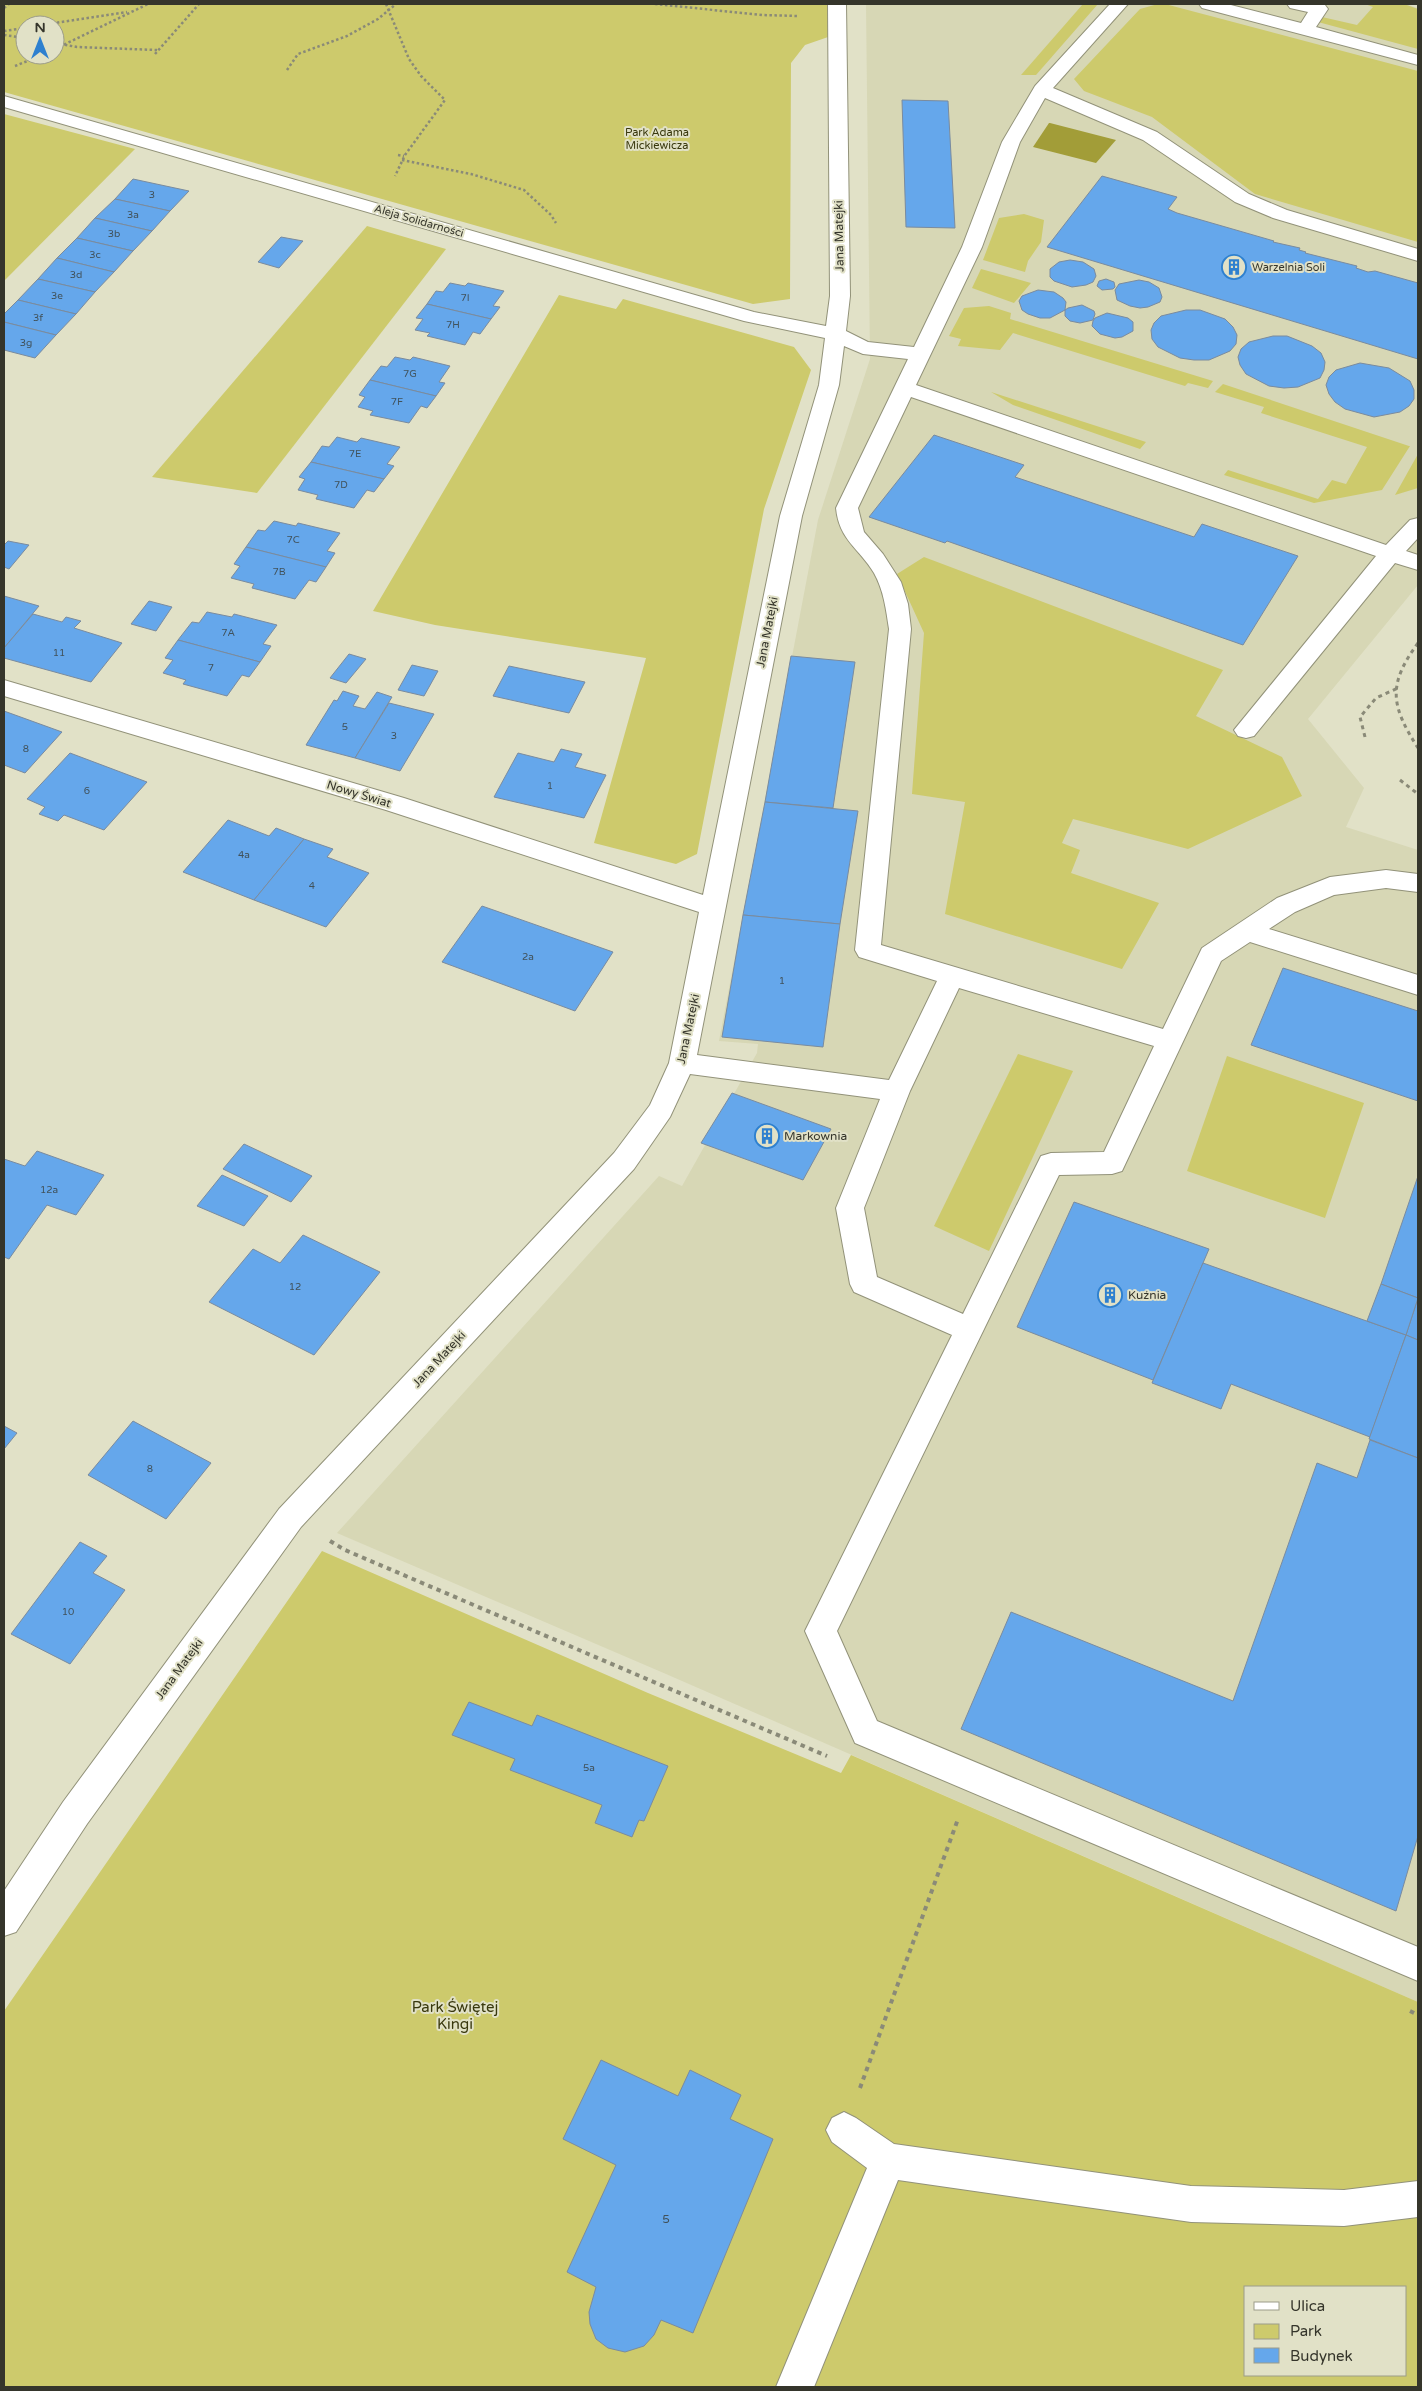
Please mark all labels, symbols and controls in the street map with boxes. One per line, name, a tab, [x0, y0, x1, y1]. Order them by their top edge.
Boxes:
north arrow	[15, 15, 65, 65]
text: N	[34, 19, 46, 36]
park label: Park Adama Mickiewicza	[625, 126, 689, 152]
house number: 3	[149, 189, 155, 201]
street label: Jana Matejki	[831, 200, 847, 272]
street label: Aleja Solidarności	[373, 202, 465, 240]
house number: 3a	[127, 209, 139, 221]
house number: 3b	[108, 228, 120, 240]
house number: 3c	[89, 249, 101, 261]
building icon: Warzelnia Soli	[1221, 254, 1247, 280]
place label: Warzelnia Soli	[1252, 261, 1325, 274]
house number: 3d	[70, 269, 82, 281]
house number: 3e	[51, 290, 63, 302]
house number: 7I	[460, 292, 470, 304]
house number: 3f	[33, 312, 43, 324]
house number: 7H	[446, 319, 460, 331]
house number: 3g	[20, 337, 32, 349]
house number: 7G	[403, 368, 417, 380]
house number: 7F	[391, 396, 403, 408]
house number: 7E	[349, 448, 361, 460]
house number: 7D	[334, 479, 348, 491]
house number: 7C	[286, 534, 300, 546]
house number: 7B	[272, 566, 286, 578]
street label: Jana Matejki	[753, 596, 781, 668]
house number: 7A	[221, 627, 235, 639]
house number: 11	[53, 647, 65, 659]
house number: 7	[208, 662, 214, 674]
house number: 5	[342, 721, 348, 733]
house number: 3	[391, 730, 397, 742]
house number: 8	[23, 743, 29, 755]
street label: Nowy Świat	[325, 778, 393, 811]
house number: 1	[547, 780, 553, 792]
house number: 6	[84, 785, 90, 797]
house number: 4a	[238, 849, 250, 861]
house number: 4	[309, 880, 315, 892]
house number: 2a	[522, 951, 534, 963]
house number: 1	[779, 975, 785, 987]
street label: Jana Matejki	[674, 993, 702, 1065]
building icon: Markownia	[754, 1123, 780, 1149]
place label: Markownia	[784, 1129, 847, 1143]
house number: 12a	[40, 1184, 58, 1196]
house number: 12	[289, 1281, 301, 1293]
building icon: Kuźnia	[1097, 1282, 1123, 1308]
place label: Kuźnia	[1128, 1288, 1166, 1302]
street label: Jana Matejki	[409, 1328, 469, 1390]
house number: 8	[147, 1463, 153, 1475]
house number: 10	[62, 1606, 74, 1618]
street label: Jana Matejki	[152, 1636, 206, 1702]
house number: 5a	[583, 1762, 595, 1774]
park label: Park Świętej Kingi	[412, 1998, 498, 2033]
house number: 5	[662, 2212, 670, 2226]
legend	[1244, 2286, 1407, 2376]
text: Ulica	[1290, 2297, 1325, 2315]
text: Park	[1290, 2322, 1322, 2340]
text: Budynek	[1290, 2347, 1353, 2365]

